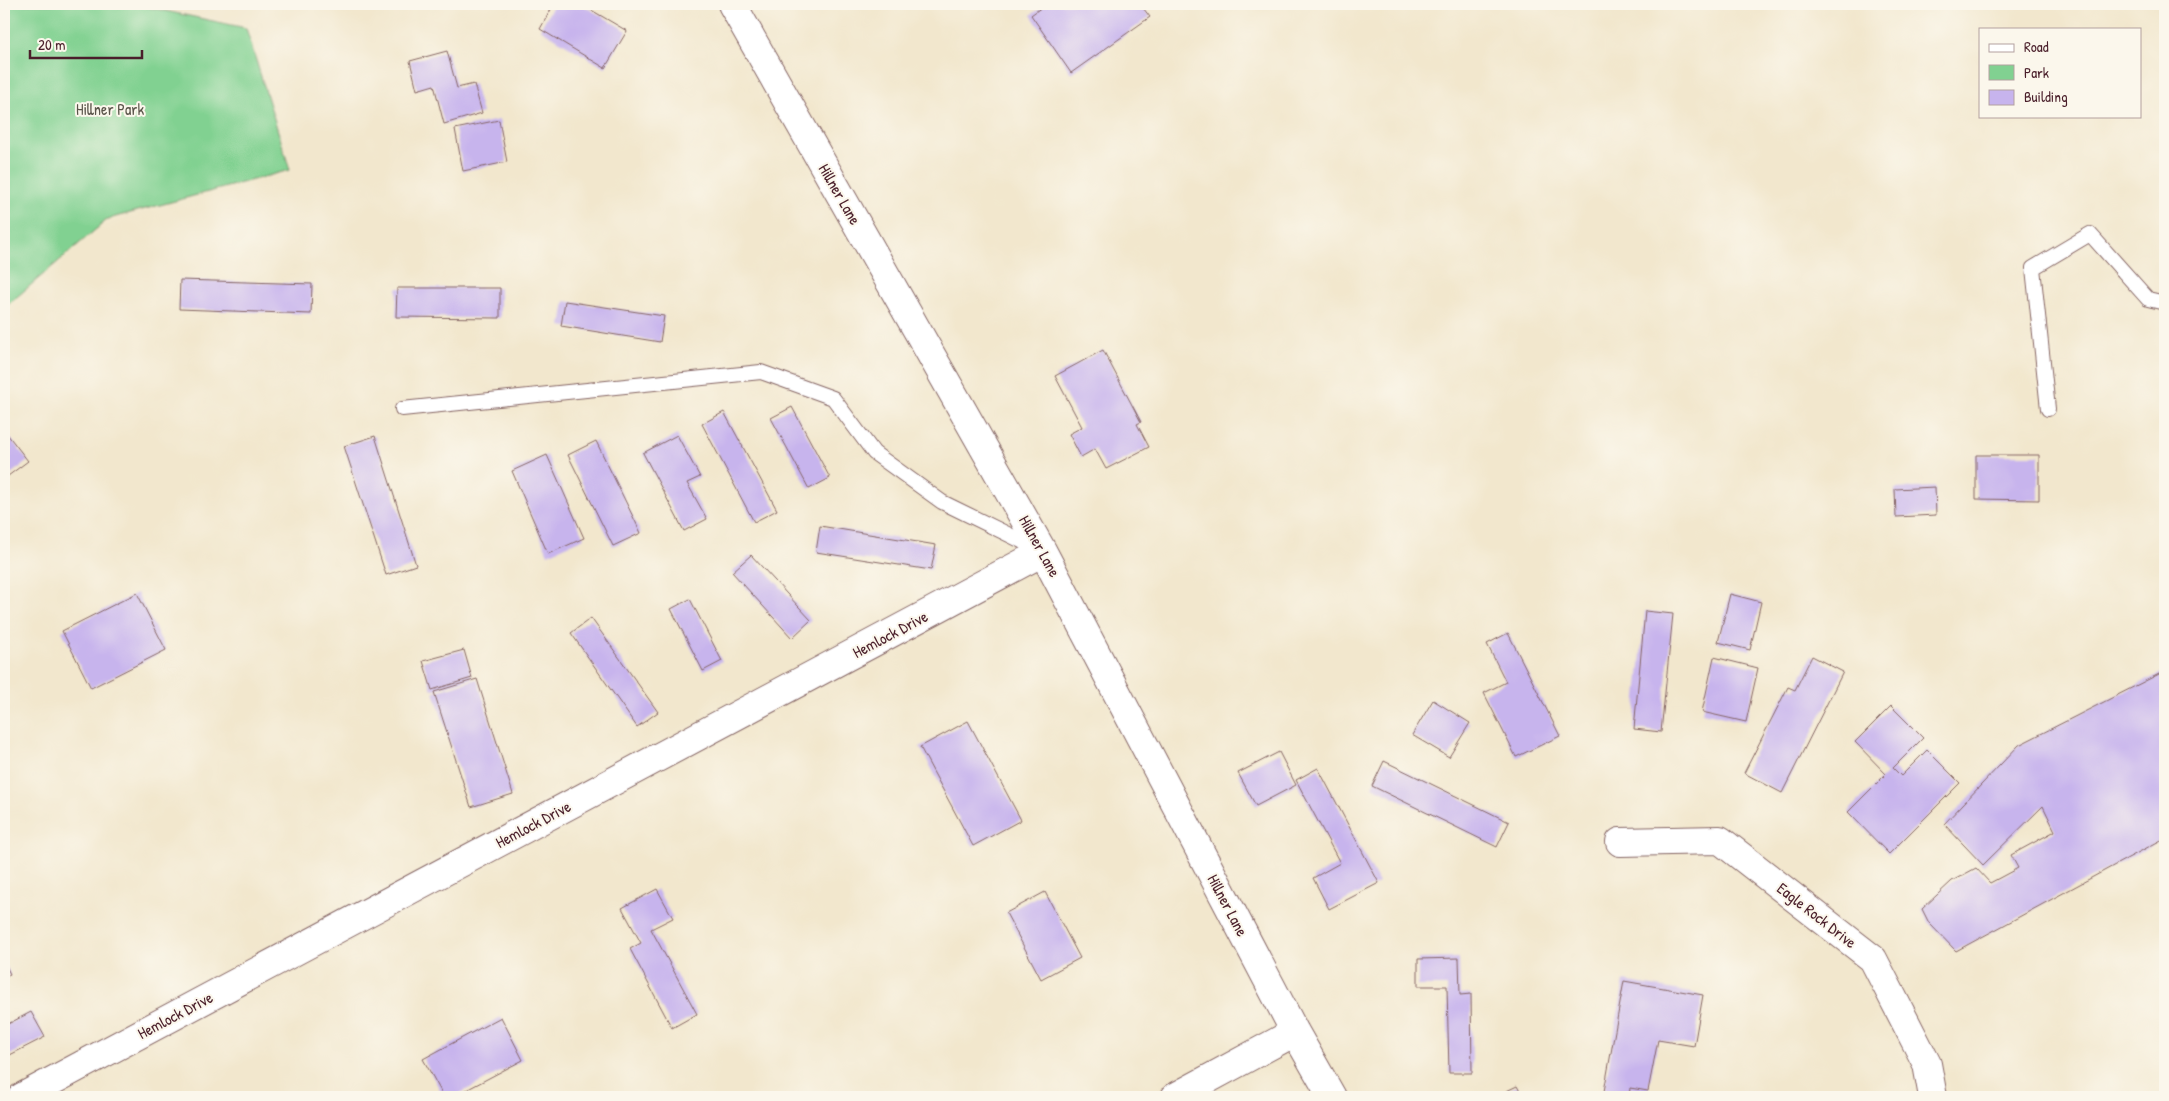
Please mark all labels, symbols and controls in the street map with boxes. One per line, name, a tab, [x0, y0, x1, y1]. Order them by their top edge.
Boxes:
scale bar	[30, 28, 142, 60]
legend	[1979, 28, 2142, 118]
text: 20 m	[38, 34, 65, 55]
text: Road	[2024, 36, 2049, 57]
text: Park	[2024, 62, 2049, 83]
text: Building	[2024, 86, 2068, 107]
park label: Hillner Park	[76, 98, 144, 120]
street label: Hillner Lane	[814, 159, 867, 229]
street label: Hillner Lane	[1014, 511, 1066, 581]
street label: Hemlock Drive	[849, 605, 932, 663]
street label: Hemlock Drive	[492, 795, 575, 853]
street label: Hillner Lane	[1203, 870, 1254, 940]
street label: Eagle Rock Drive	[1773, 877, 1862, 953]
street label: Hemlock Drive	[134, 986, 217, 1044]

